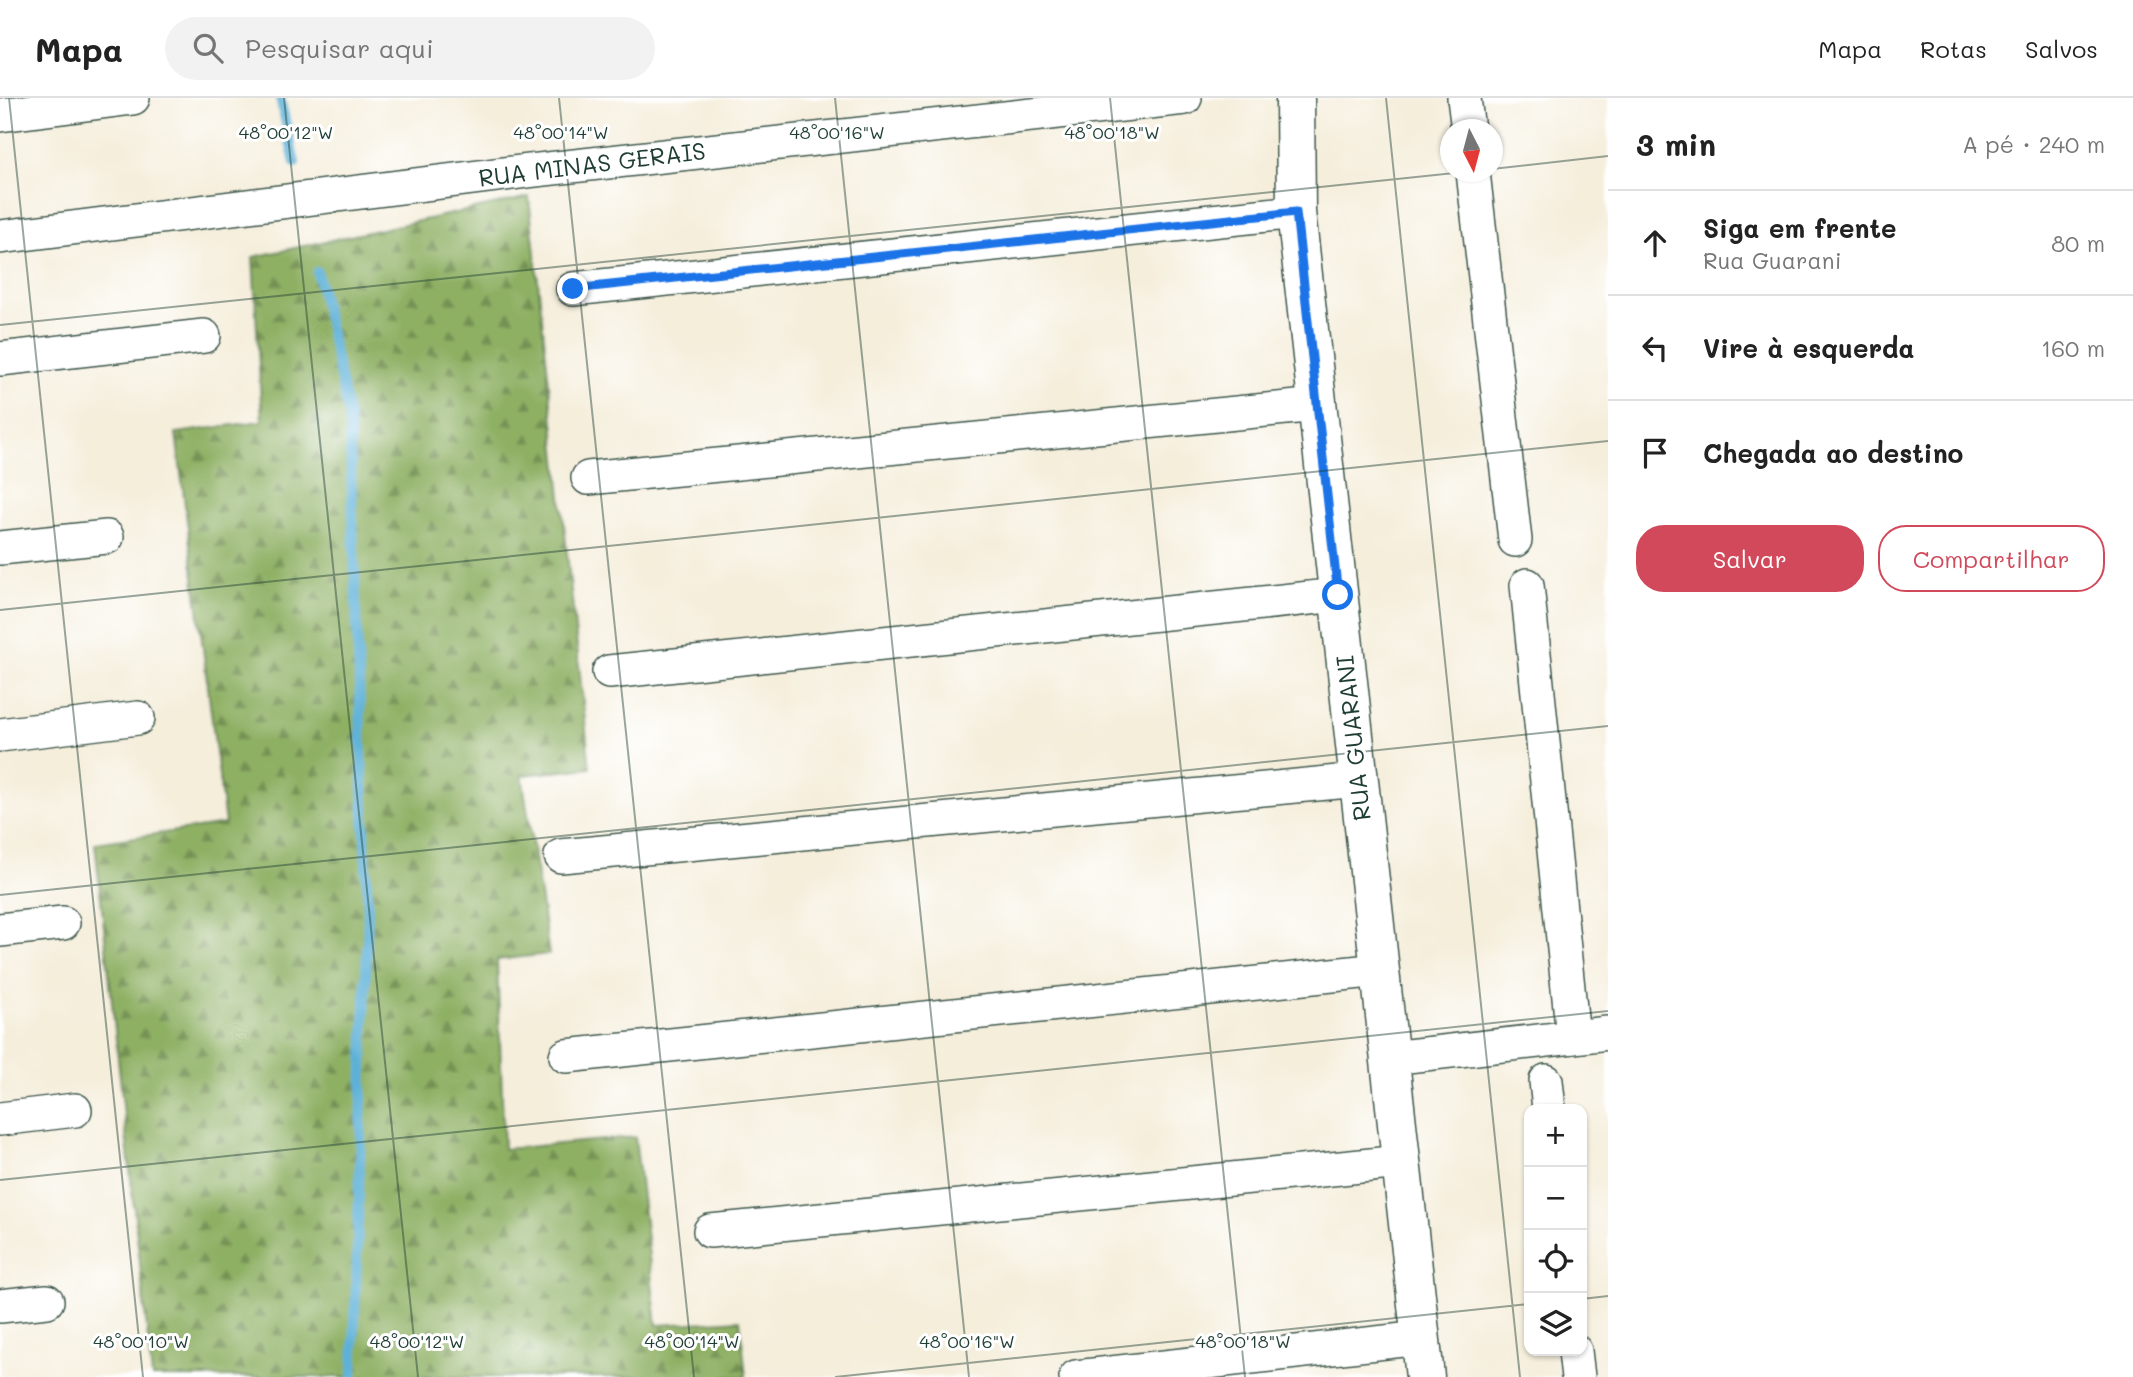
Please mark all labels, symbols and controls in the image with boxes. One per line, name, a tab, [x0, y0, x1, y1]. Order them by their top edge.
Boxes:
search box	[165, 17, 655, 80]
text: Mapa	[35, 27, 123, 70]
icon: search	[189, 29, 227, 67]
text: Pesquisar aqui	[245, 31, 434, 65]
text: Mapa	[1818, 33, 1882, 64]
text: Rotas	[1920, 33, 1987, 64]
text: Salvos	[2025, 33, 2098, 64]
north arrow	[1440, 119, 1503, 182]
text: 48°00'12"W	[239, 120, 333, 144]
text: 48°00'14"W	[513, 120, 609, 144]
text: 48°00'16"W	[789, 120, 885, 144]
text: 48°00'18"W	[1064, 120, 1160, 144]
text: 3 min	[1636, 124, 1716, 164]
text: A pé · 240 m	[1962, 129, 2105, 159]
street label: RUA MINAS GERAIS	[477, 134, 707, 193]
text: Siga em frente	[1703, 211, 1897, 245]
icon: ahead	[1636, 224, 1674, 262]
text: 80 m	[2051, 228, 2105, 258]
text: Rua Guarani	[1703, 245, 1842, 275]
route end	[557, 273, 588, 304]
icon: left	[1636, 329, 1674, 367]
text: Vire à esquerda	[1703, 331, 1914, 365]
text: 160 m	[2041, 333, 2105, 363]
icon: arrive	[1636, 434, 1674, 472]
text: Chegada ao destino	[1703, 436, 1963, 470]
button: Salvar	[1636, 525, 1864, 592]
button: Compartilhar	[1878, 525, 2105, 592]
route start	[1322, 579, 1353, 610]
street label: RUA GUARANI	[1328, 654, 1377, 822]
map controls	[1524, 1104, 1587, 1356]
button: +	[1524, 1104, 1587, 1167]
button: −	[1524, 1167, 1587, 1230]
button: locate	[1524, 1230, 1587, 1293]
button: layers	[1524, 1293, 1587, 1356]
text: 48°00'10"W	[93, 1329, 189, 1353]
text: 48°00'12"W	[370, 1329, 464, 1353]
text: 48°00'14"W	[644, 1329, 740, 1353]
text: 48°00'16"W	[919, 1329, 1015, 1353]
text: 48°00'18"W	[1195, 1329, 1291, 1353]

